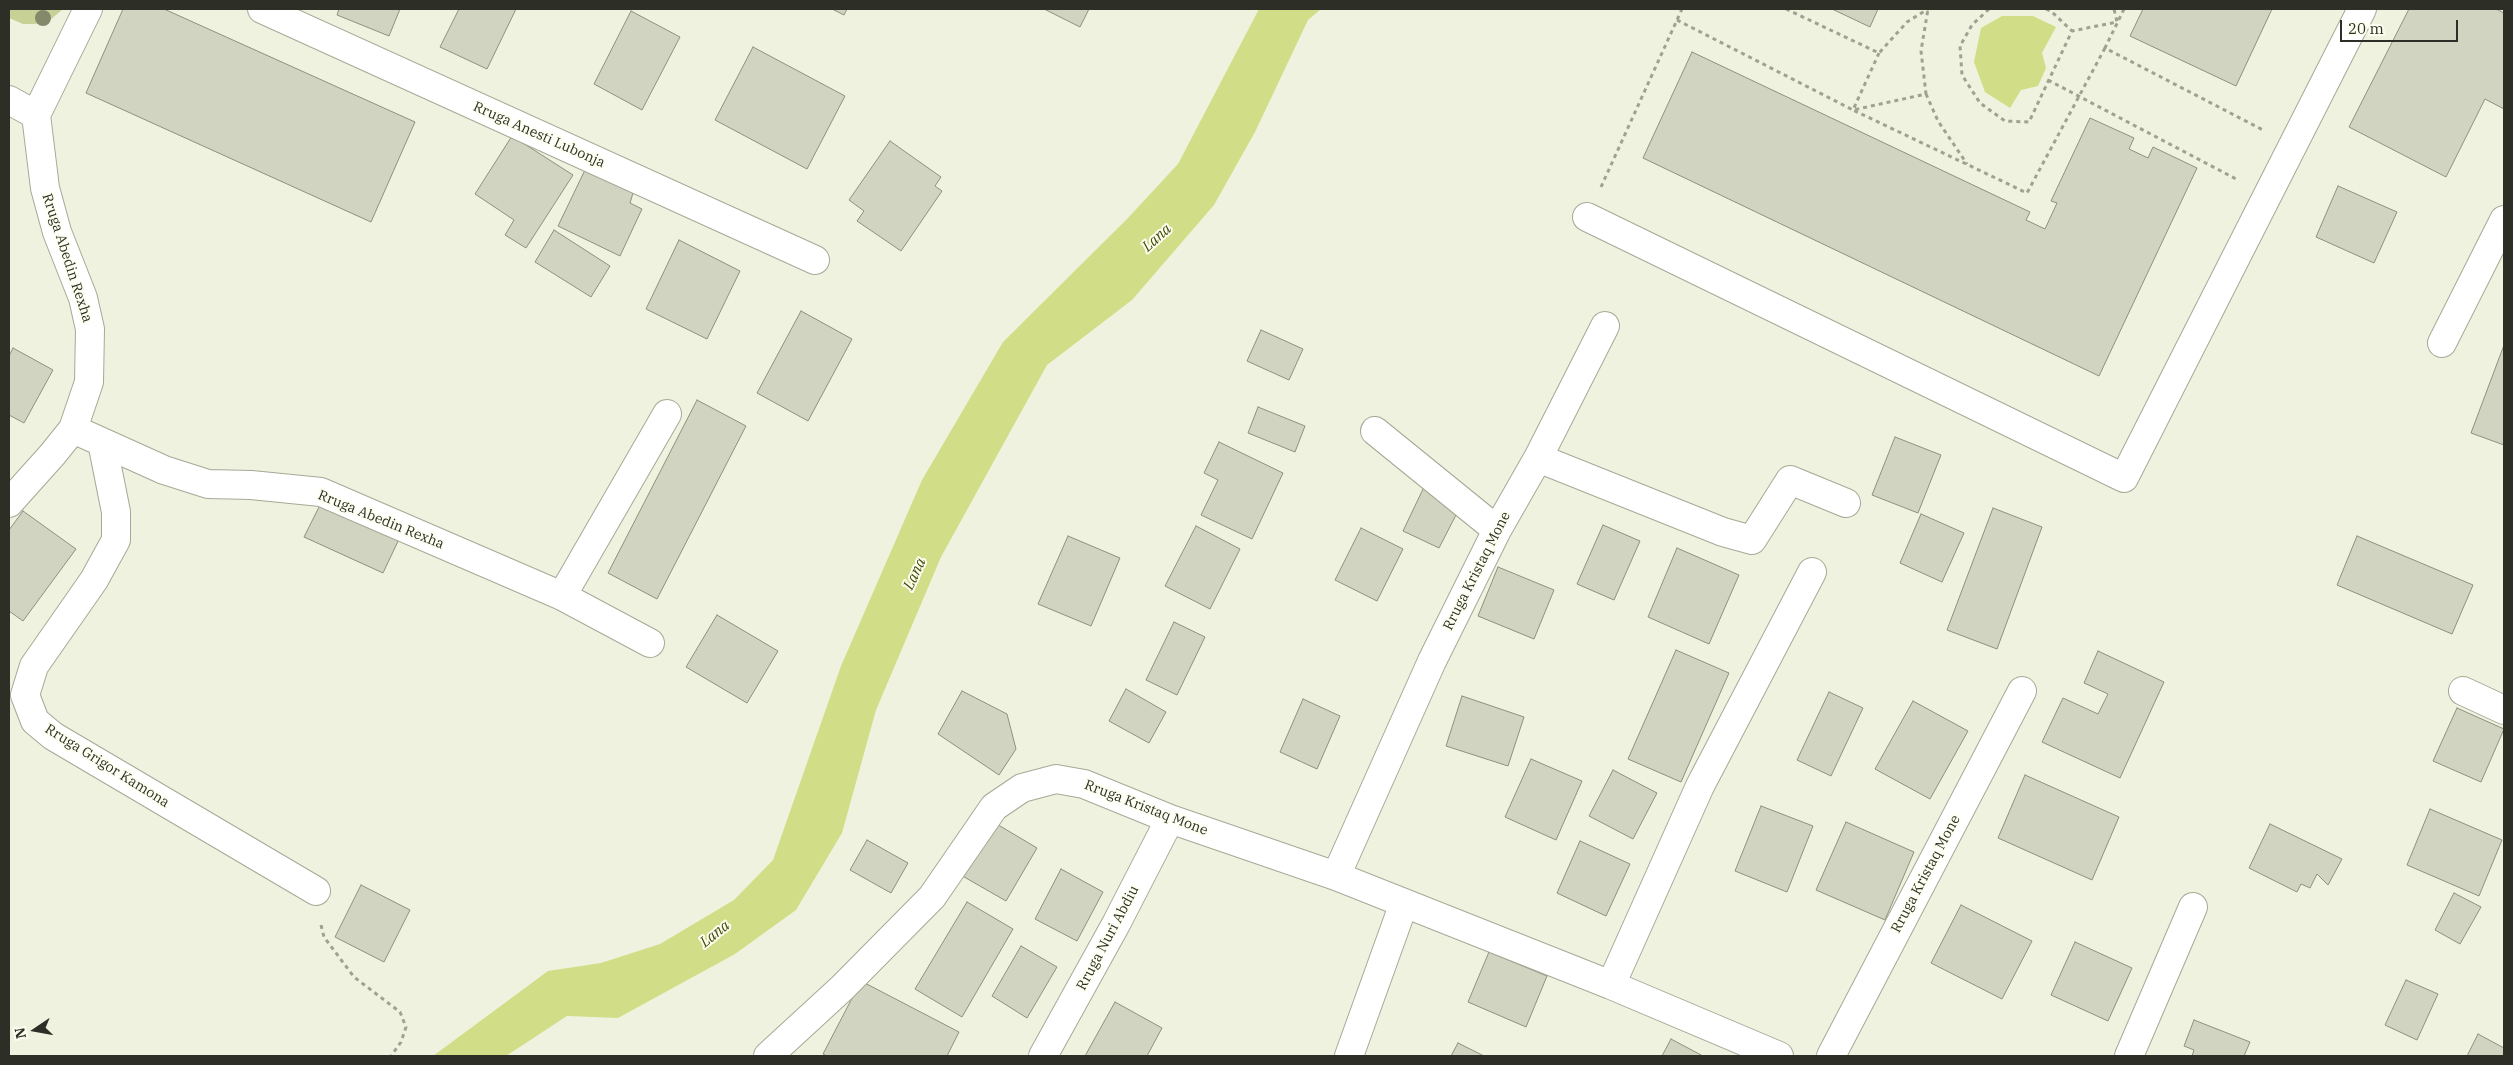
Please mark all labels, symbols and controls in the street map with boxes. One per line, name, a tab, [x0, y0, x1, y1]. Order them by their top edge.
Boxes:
scale bar	[2343, 10, 2460, 42]
text: 20 m	[2348, 19, 2384, 38]
street label: Rruga Anesti Lubonja	[470, 98, 608, 172]
street label: Rruga Abedin Rexha	[38, 191, 96, 325]
water label: Lana	[1139, 220, 1175, 256]
street label: Rruga Abedin Rexha	[315, 487, 447, 553]
street label: Rruga Kristaq Mone	[1440, 509, 1514, 633]
water label: Lana	[900, 555, 930, 593]
street label: Rruga Grigor Kamona	[42, 721, 172, 811]
street label: Rruga Kristaq Mone	[1082, 777, 1210, 839]
street label: Rruga Kristaq Mone	[1888, 812, 1964, 936]
street label: Rruga Nuri Abdiu	[1073, 883, 1143, 993]
water label: Lana	[697, 917, 733, 951]
north arrow	[10, 1005, 60, 1055]
text: N	[10, 1026, 30, 1040]

